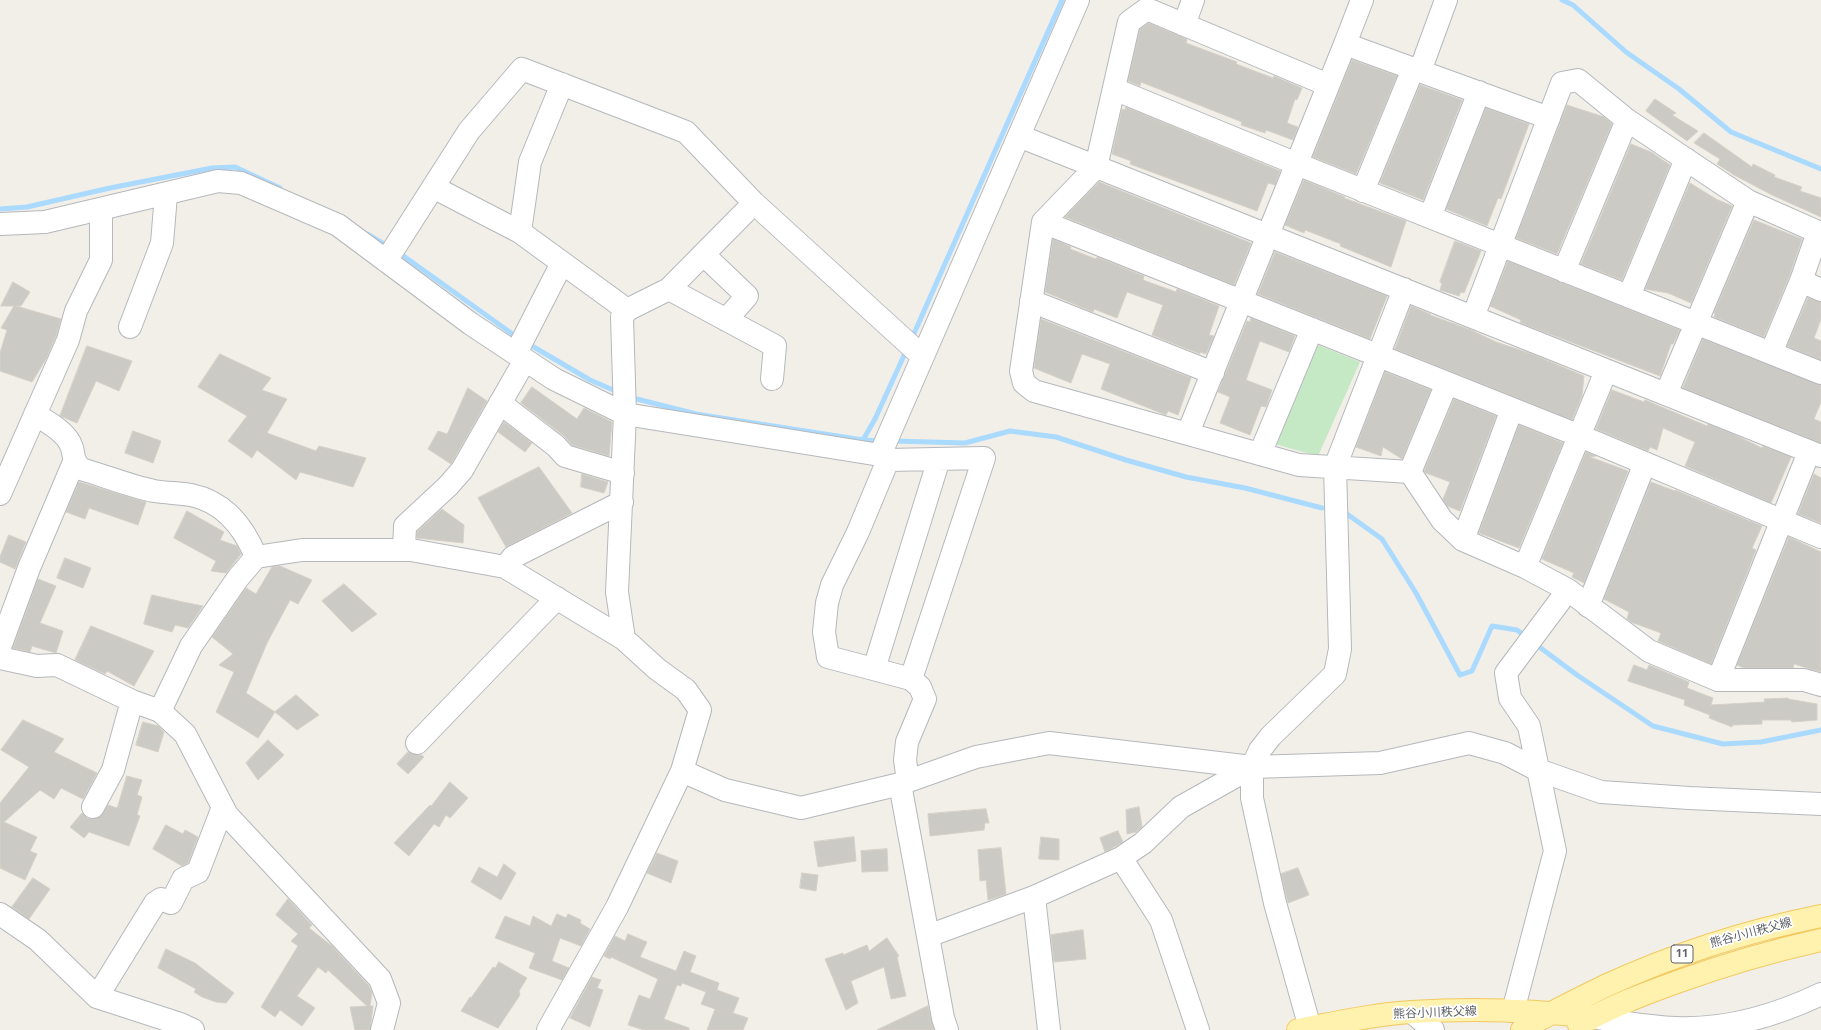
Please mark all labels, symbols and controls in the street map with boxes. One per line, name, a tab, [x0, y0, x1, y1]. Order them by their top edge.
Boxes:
street label: 熊谷小川秩父線	[1709, 915, 1793, 951]
road number: 11	[1671, 945, 1693, 963]
street label: 熊谷小川秩父線	[1393, 1004, 1477, 1022]

